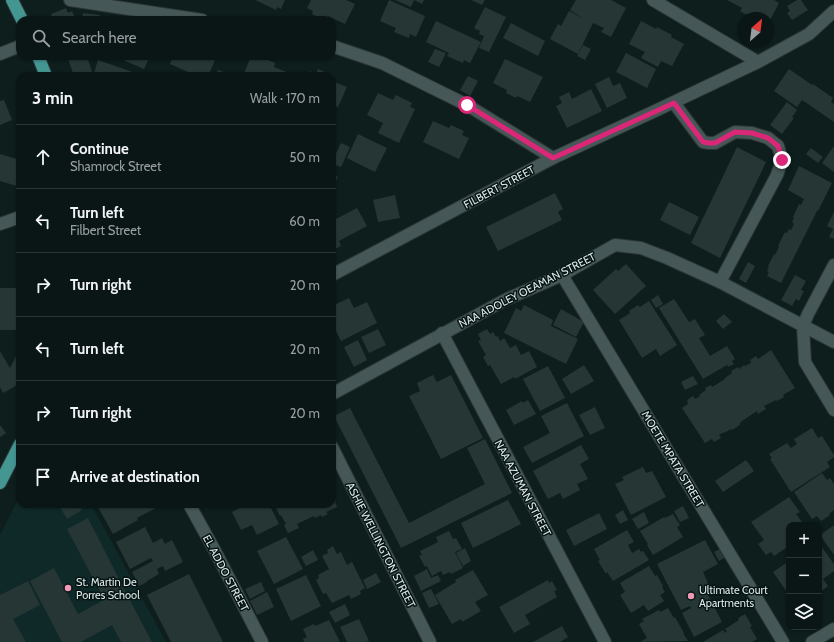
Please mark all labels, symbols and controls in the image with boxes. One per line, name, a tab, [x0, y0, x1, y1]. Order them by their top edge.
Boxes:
north arrow	[738, 12, 774, 48]
search box	[16, 16, 336, 60]
icon: search	[30, 27, 52, 49]
text: Search here	[62, 29, 137, 47]
text: 3 min	[32, 88, 73, 108]
text: Walk · 170 m	[250, 90, 320, 106]
route start	[458, 96, 476, 114]
text: Continue	[70, 140, 129, 158]
icon: ahead	[32, 146, 54, 168]
text: 50 m	[290, 149, 320, 165]
route end	[773, 151, 791, 169]
text: Shamrock Street	[70, 158, 161, 174]
street label: FILBERT STREET	[461, 162, 537, 212]
text: Turn left	[70, 204, 124, 222]
icon: left	[32, 210, 54, 232]
text: 60 m	[289, 213, 320, 229]
text: Filbert Street	[70, 222, 141, 238]
street label: NAA ADOLEY OEAMAN STREET	[456, 249, 598, 331]
icon: right	[32, 274, 54, 296]
text: Turn right	[70, 276, 131, 294]
text: 20 m	[290, 277, 320, 293]
icon: left	[32, 338, 54, 360]
text: Turn left	[70, 340, 124, 358]
text: 20 m	[290, 341, 320, 357]
icon: right	[32, 402, 54, 424]
text: Turn right	[70, 404, 131, 422]
text: 20 m	[290, 405, 320, 421]
street label: MOETE MPATA STREET	[639, 408, 707, 510]
street label: NAA AZUMAN STREET	[492, 437, 554, 539]
icon: arrive	[32, 466, 54, 488]
text: Arrive at destination	[70, 468, 200, 486]
street label: ASHIE WELLINGTON STREET	[343, 480, 419, 610]
map controls	[786, 522, 822, 630]
button: +	[786, 522, 822, 558]
street label: EL ADDO STREET	[200, 532, 252, 614]
button: −	[786, 558, 822, 594]
place label: St. Martin De Porres School	[76, 575, 140, 602]
marker: St. Martin De Porres School	[63, 583, 73, 593]
place label: Ultimate Court Apartments	[699, 583, 768, 610]
marker: Ultimate Court Apartments	[686, 591, 696, 601]
button: layers	[786, 594, 822, 630]

